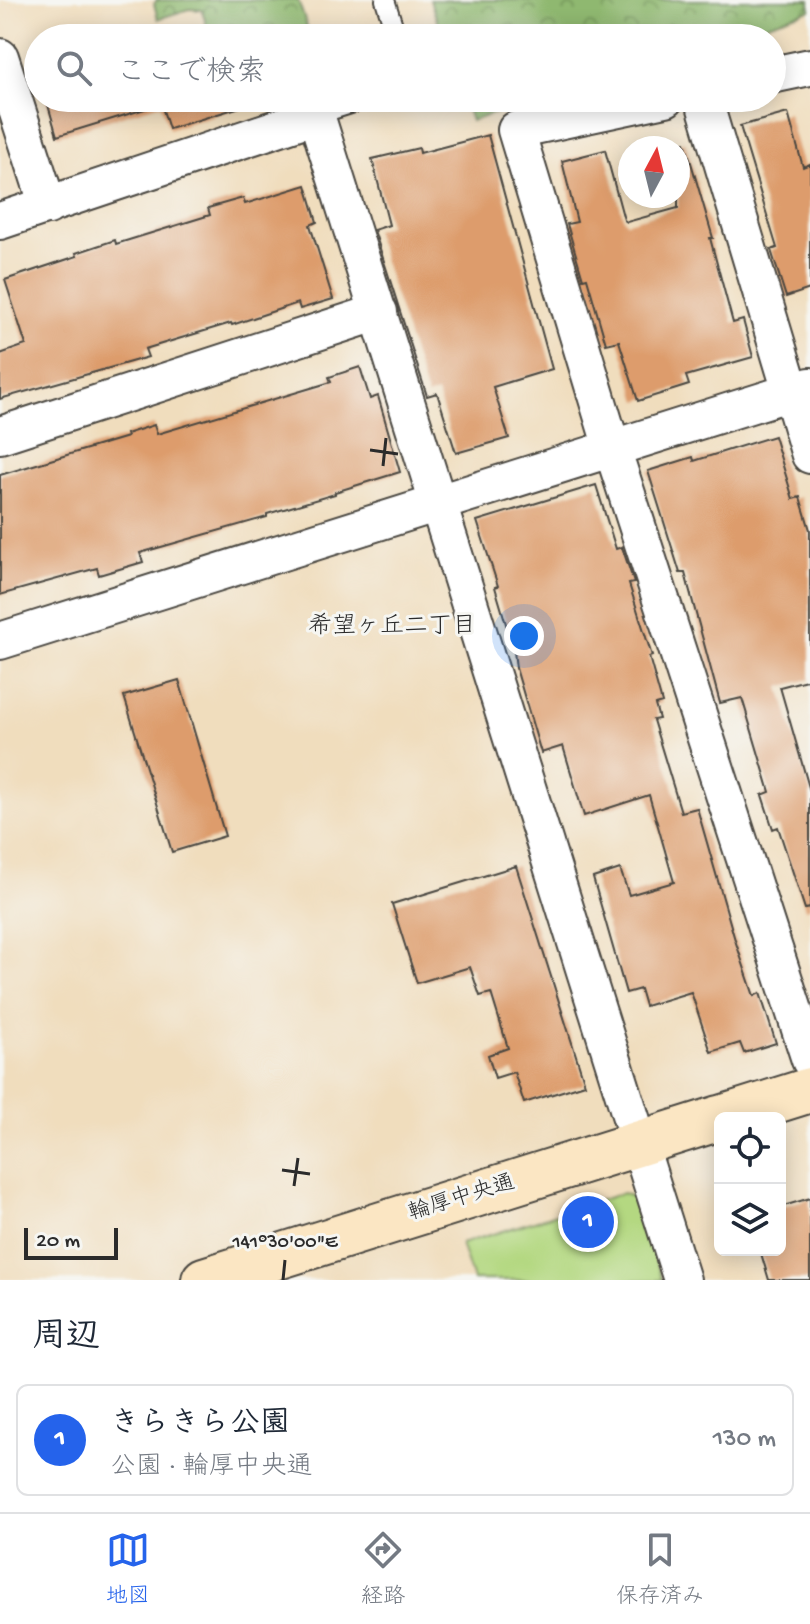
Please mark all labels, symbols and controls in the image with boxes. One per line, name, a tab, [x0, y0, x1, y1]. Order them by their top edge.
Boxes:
search box	[24, 24, 786, 112]
icon: search	[52, 46, 96, 90]
text: ここで検索	[116, 57, 266, 92]
north arrow	[618, 136, 690, 208]
district label: 希望ヶ丘二丁目	[308, 612, 476, 642]
your location	[504, 616, 544, 656]
map controls	[714, 1112, 786, 1256]
button: locate	[714, 1112, 786, 1184]
street label: 輪厚中央通	[405, 1169, 518, 1228]
button: layers	[714, 1184, 786, 1256]
pin: 1	[562, 1192, 614, 1252]
scale bar	[24, 1224, 118, 1260]
text: 20 m	[36, 1229, 80, 1255]
text: 141°30'00"E	[232, 1232, 339, 1255]
text: 周辺	[32, 1319, 100, 1359]
text: きらきら公園	[110, 1408, 290, 1443]
text: 1	[55, 1425, 65, 1456]
text: 130 m	[713, 1425, 776, 1456]
text: 公園 · 輪厚中央通	[110, 1453, 312, 1484]
tab: 地図	[106, 1528, 150, 1611]
tab: 経路	[361, 1528, 405, 1611]
tab: 保存済み	[616, 1528, 704, 1611]

